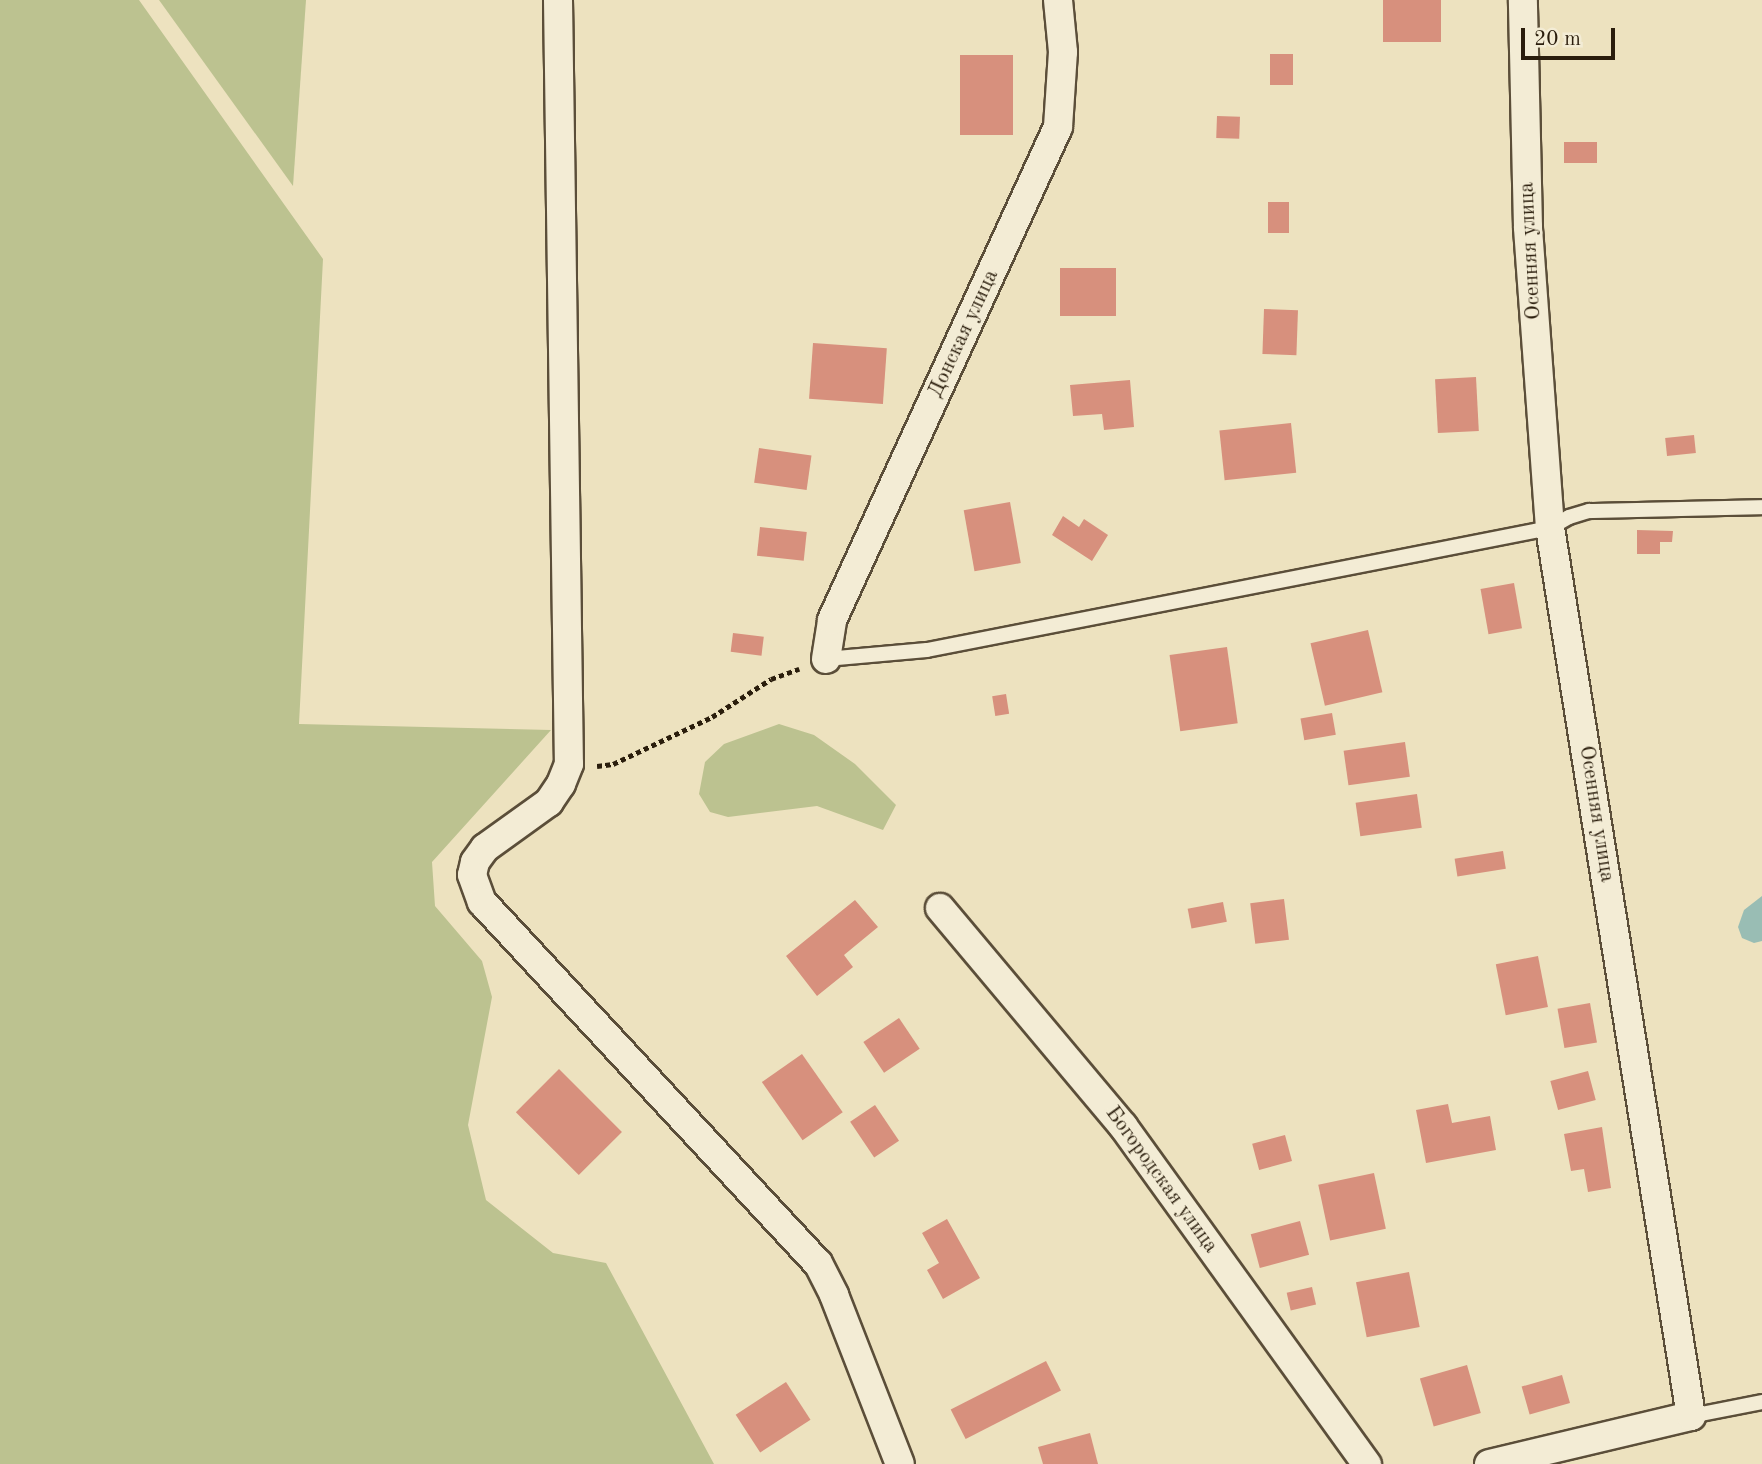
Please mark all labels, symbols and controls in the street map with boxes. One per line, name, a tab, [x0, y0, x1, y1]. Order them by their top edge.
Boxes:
scale bar	[1524, 14, 1618, 58]
text: 20 m	[1534, 29, 1581, 50]
street label: Осенняя улица	[1515, 181, 1547, 321]
street label: Донская улица	[923, 266, 1005, 402]
street label: Осенняя улица	[1573, 744, 1619, 884]
street label: Богородская улица	[1099, 1102, 1223, 1258]

